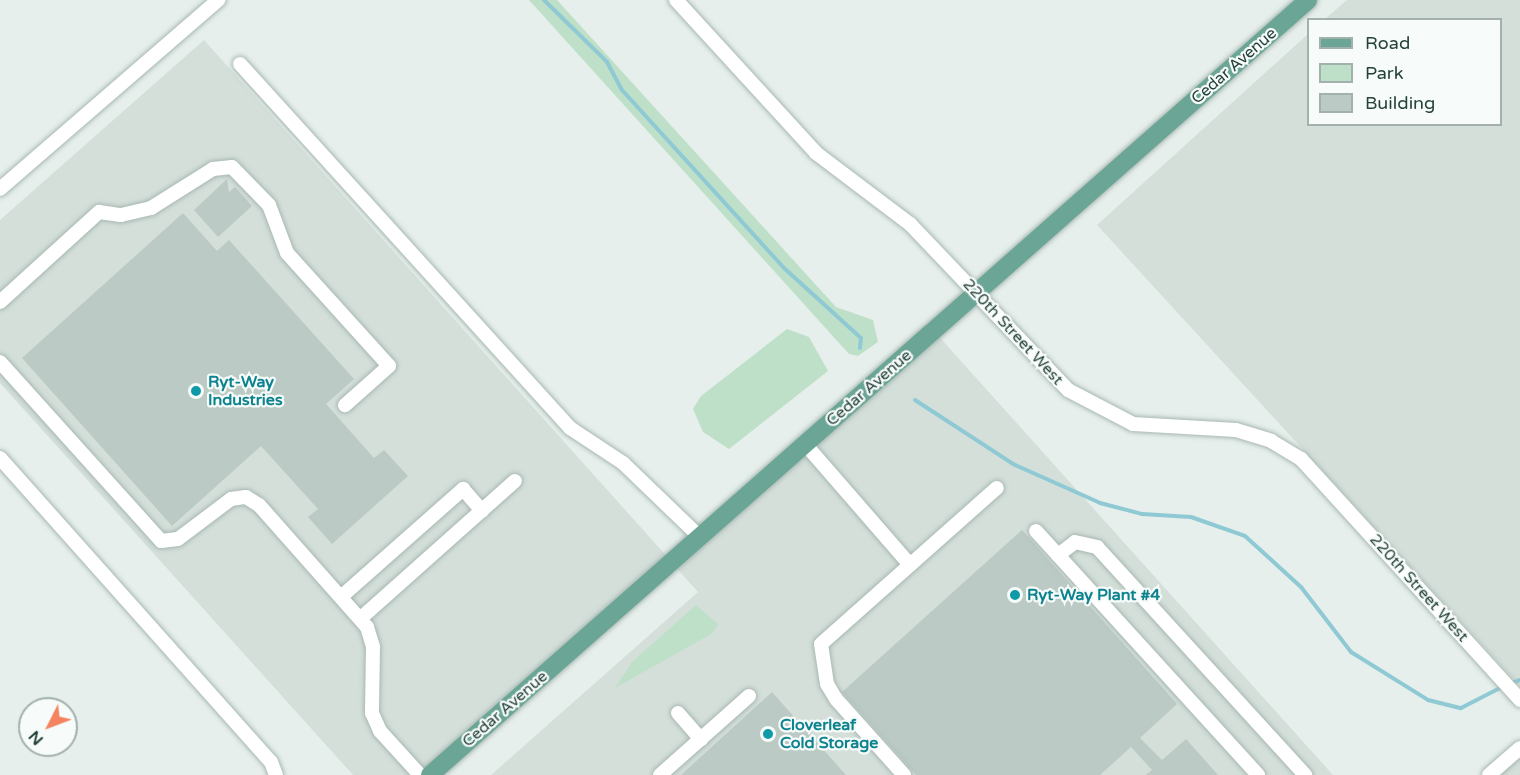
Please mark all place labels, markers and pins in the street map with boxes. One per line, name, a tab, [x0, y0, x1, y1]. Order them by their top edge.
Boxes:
place label: Ryt-Way Industries	[208, 372, 283, 410]
marker: Ryt-Way Industries	[189, 384, 203, 398]
place label: Ryt-Way Plant #4	[1027, 585, 1160, 605]
marker: Ryt-Way Plant #4	[1008, 588, 1022, 602]
place label: Cloverleaf Cold Storage	[780, 715, 878, 753]
marker: Cloverleaf Cold Storage	[761, 727, 775, 741]

